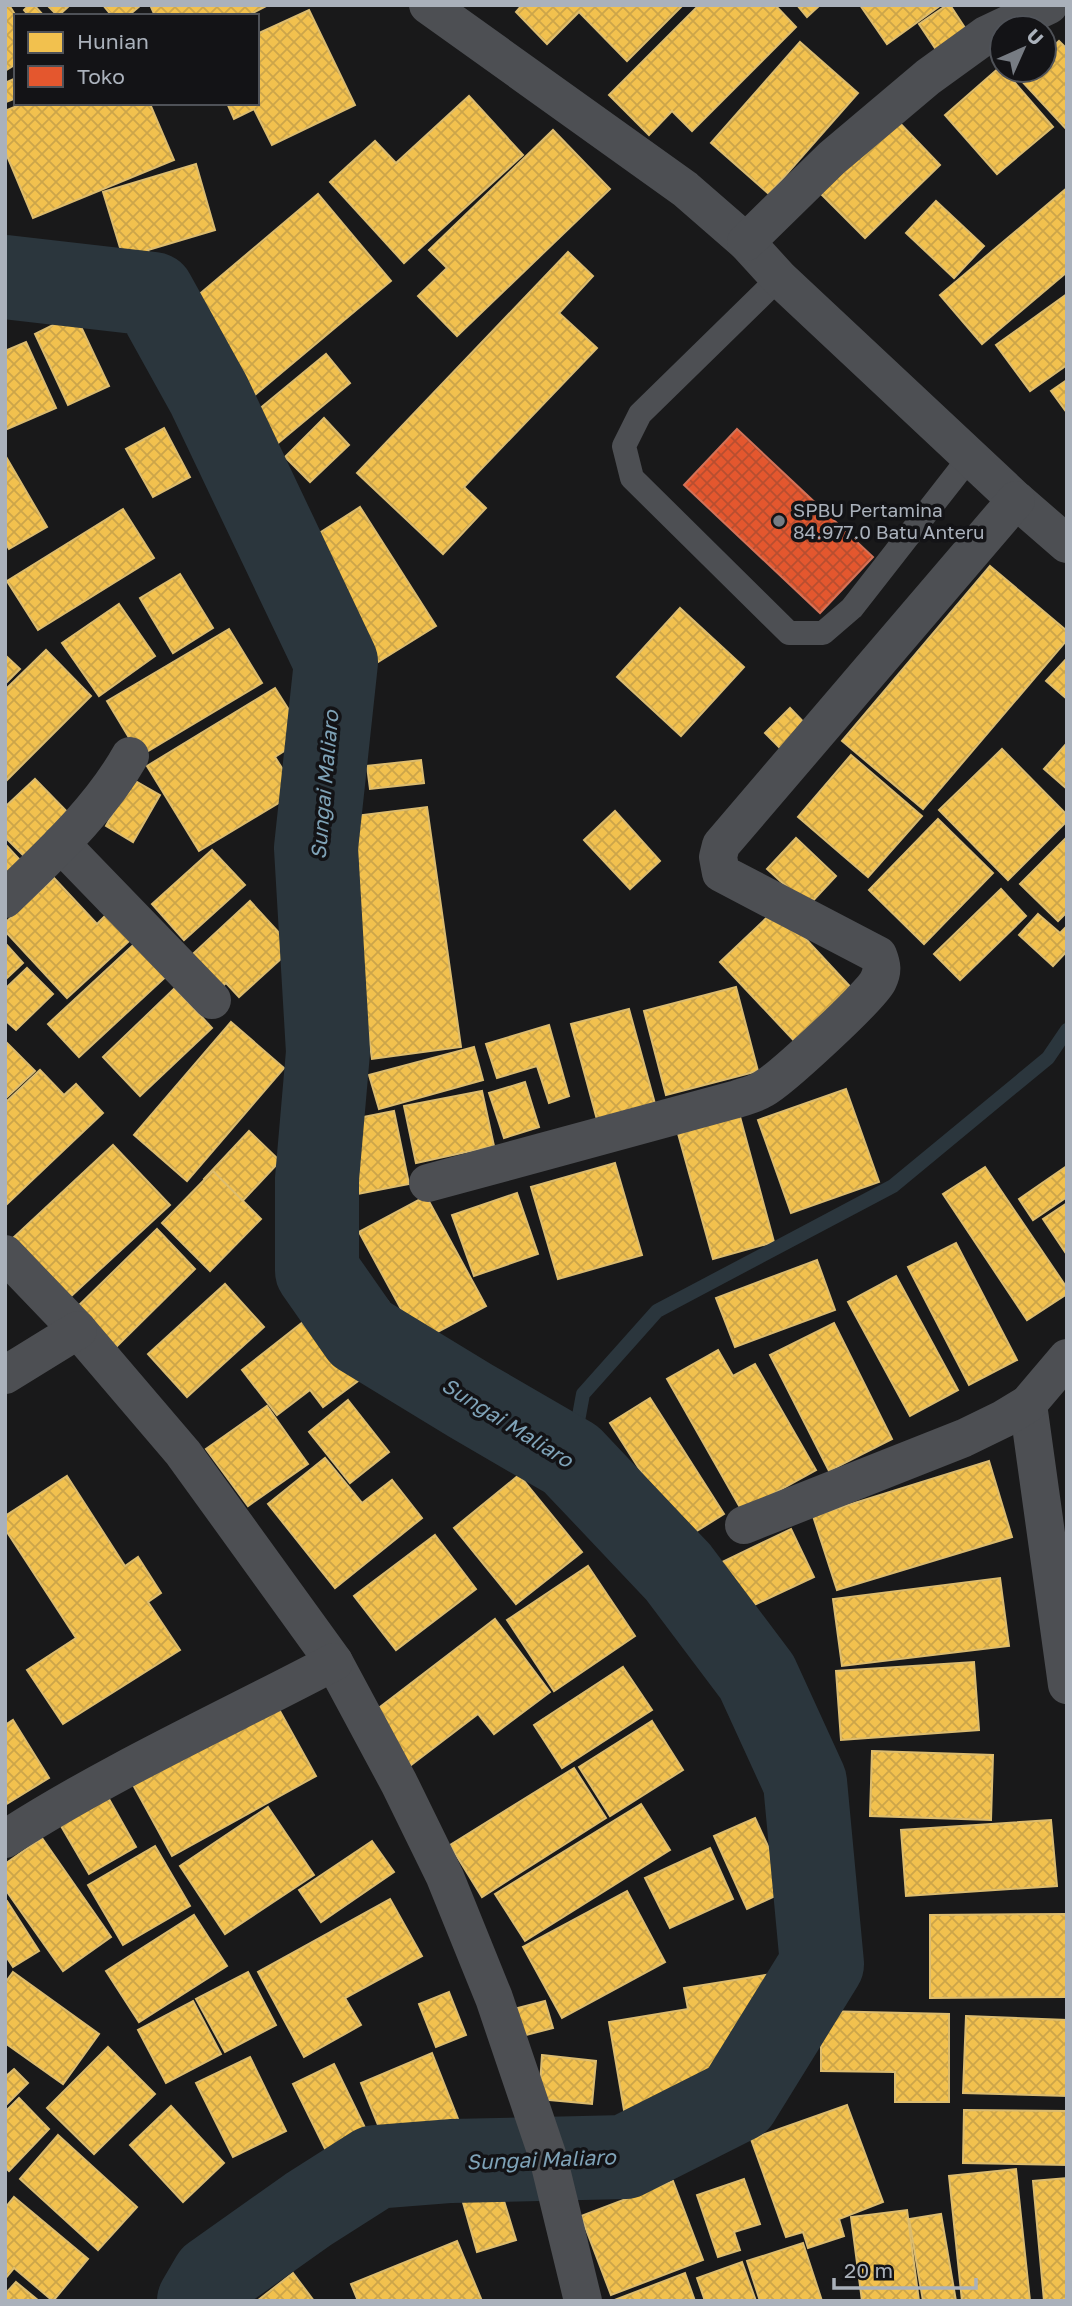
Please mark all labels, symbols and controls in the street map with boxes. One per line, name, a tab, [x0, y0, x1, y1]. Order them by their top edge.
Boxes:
legend	[14, 14, 259, 105]
north arrow	[988, 14, 1058, 84]
text: U	[1022, 24, 1048, 50]
text: Hunian	[77, 28, 149, 54]
text: Toko	[77, 63, 125, 89]
place label: SPBU Pertamina 84.977.0 Batu Anteru	[793, 498, 985, 543]
marker: SPBU Pertamina 84.977.0 Batu Anteru	[771, 513, 787, 529]
water label: Sungai Maliaro	[305, 708, 344, 860]
water label: Sungai Maliaro	[437, 1372, 579, 1474]
water label: Sungai Maliaro	[466, 2143, 617, 2175]
scale bar	[834, 2246, 976, 2290]
text: 20 m	[844, 2257, 893, 2283]

